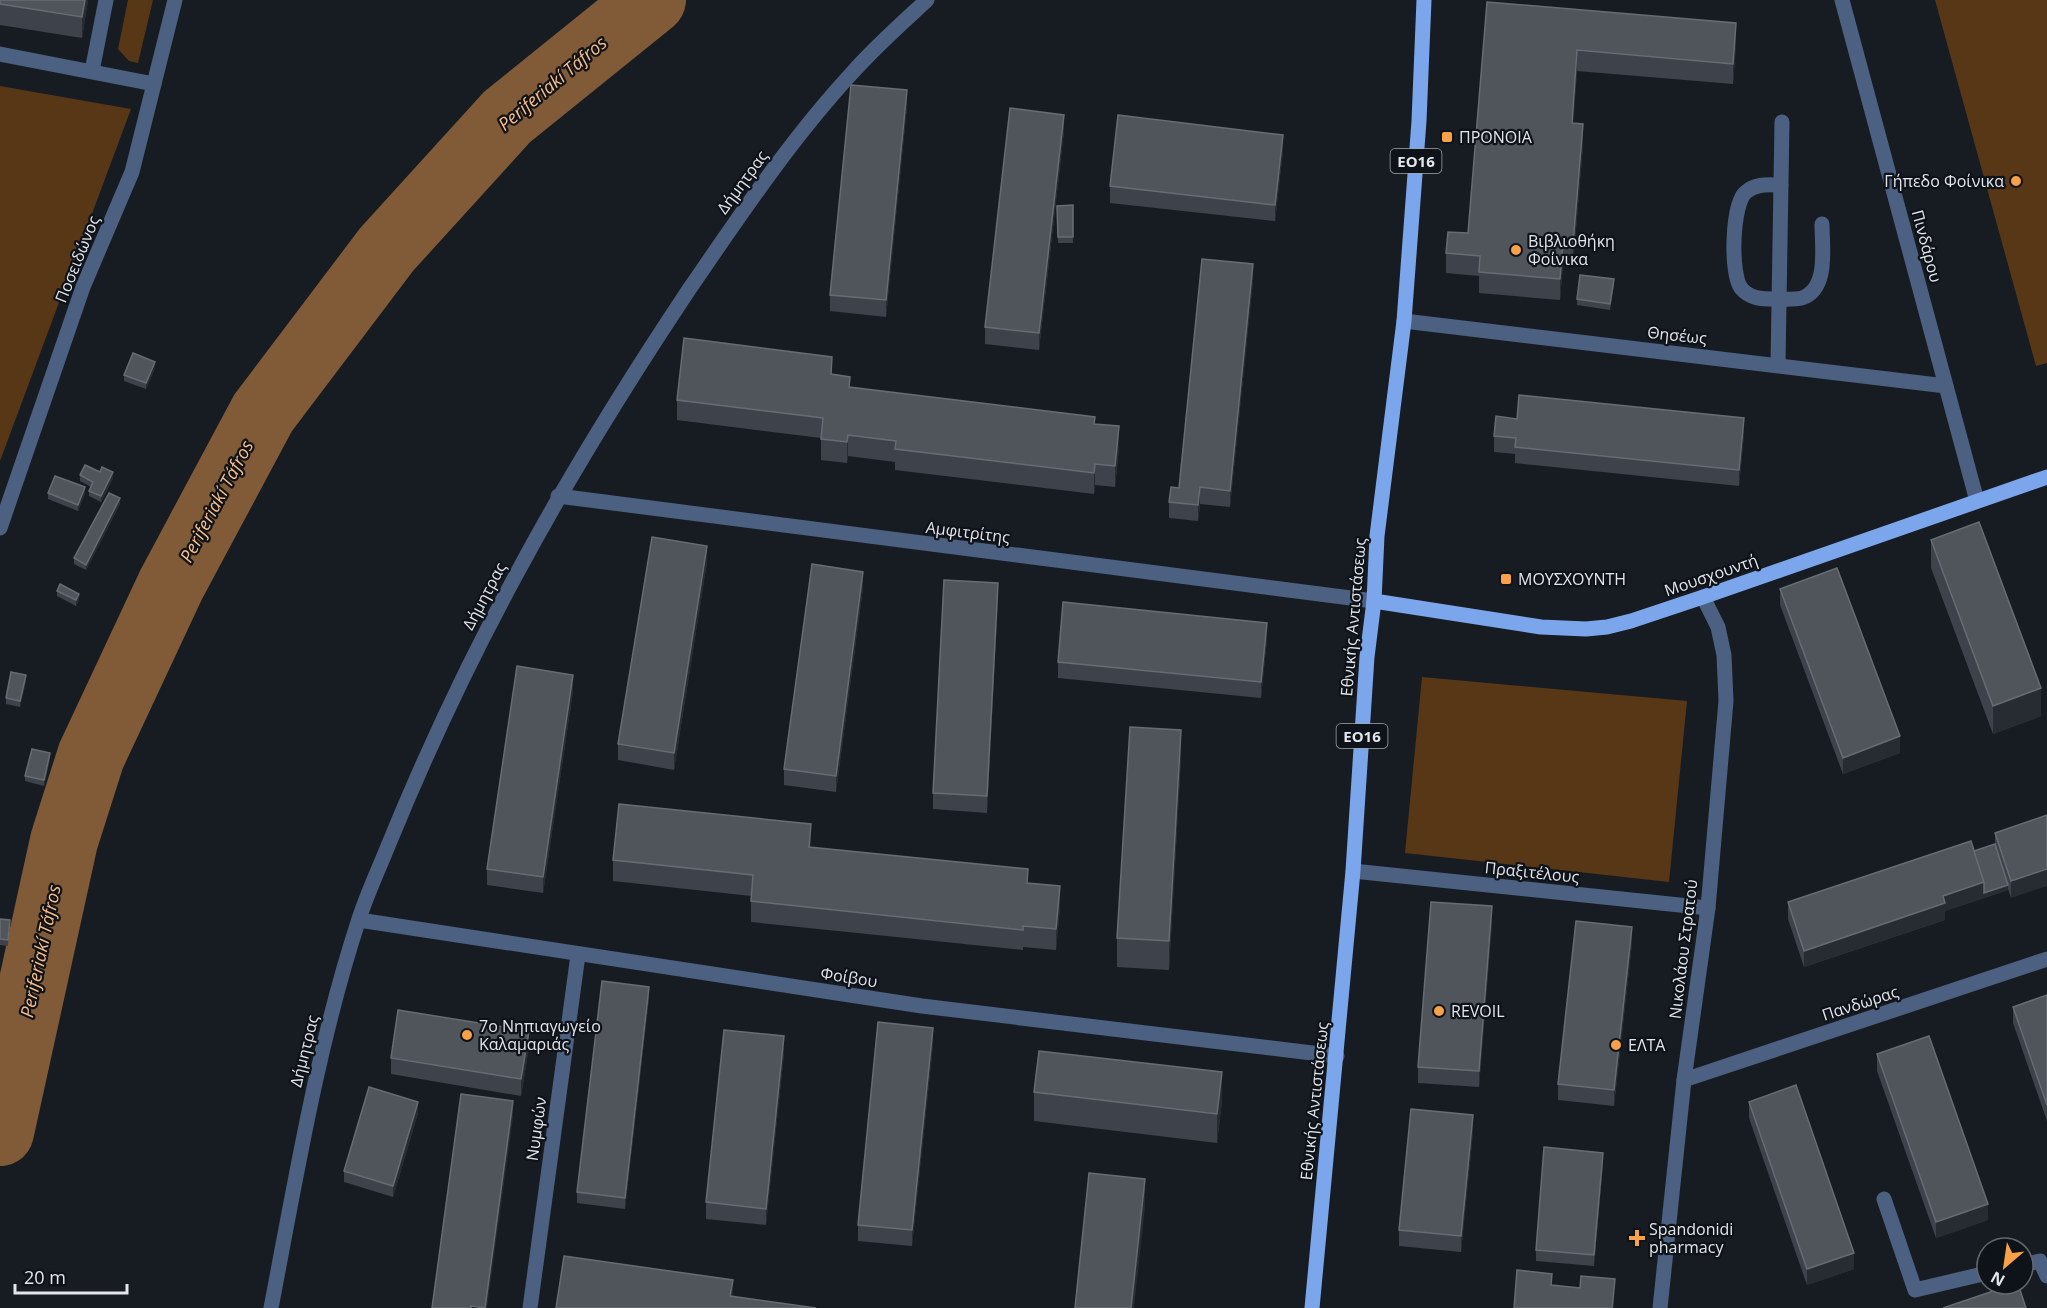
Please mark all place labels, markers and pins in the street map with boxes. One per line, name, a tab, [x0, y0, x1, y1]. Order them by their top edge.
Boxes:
place label: ΠΡΟΝΟΙΑ	[1459, 126, 1533, 148]
marker: ΠΡΟΝΟΙΑ	[1440, 130, 1454, 144]
place label: Γήπεδο Φοίνικα	[1884, 170, 2004, 192]
marker: Γήπεδο Φοίνικα	[2009, 174, 2023, 188]
place label: Βιβλιοθήκη Φοίνικα	[1528, 230, 1615, 270]
marker: Βιβλιοθήκη Φοίνικα	[1509, 243, 1523, 257]
place label: ΜΟΥΣΧΟΥΝΤΗ	[1518, 568, 1626, 590]
marker: ΜΟΥΣΧΟΥΝΤΗ	[1499, 572, 1513, 586]
place label: REVOIL	[1451, 1000, 1505, 1022]
marker: REVOIL	[1432, 1004, 1446, 1018]
place label: 7ο Νηπιαγωγείο Καλαμαριάς	[479, 1015, 601, 1055]
marker: 7ο Νηπιαγωγείο Καλαμαριάς	[460, 1028, 474, 1042]
place label: ΕΛΤΑ	[1628, 1034, 1666, 1056]
marker: ΕΛΤΑ	[1609, 1038, 1623, 1052]
place label: Spandonidi pharmacy	[1649, 1218, 1733, 1258]
marker: Spandonidi pharmacy	[1630, 1231, 1644, 1245]

